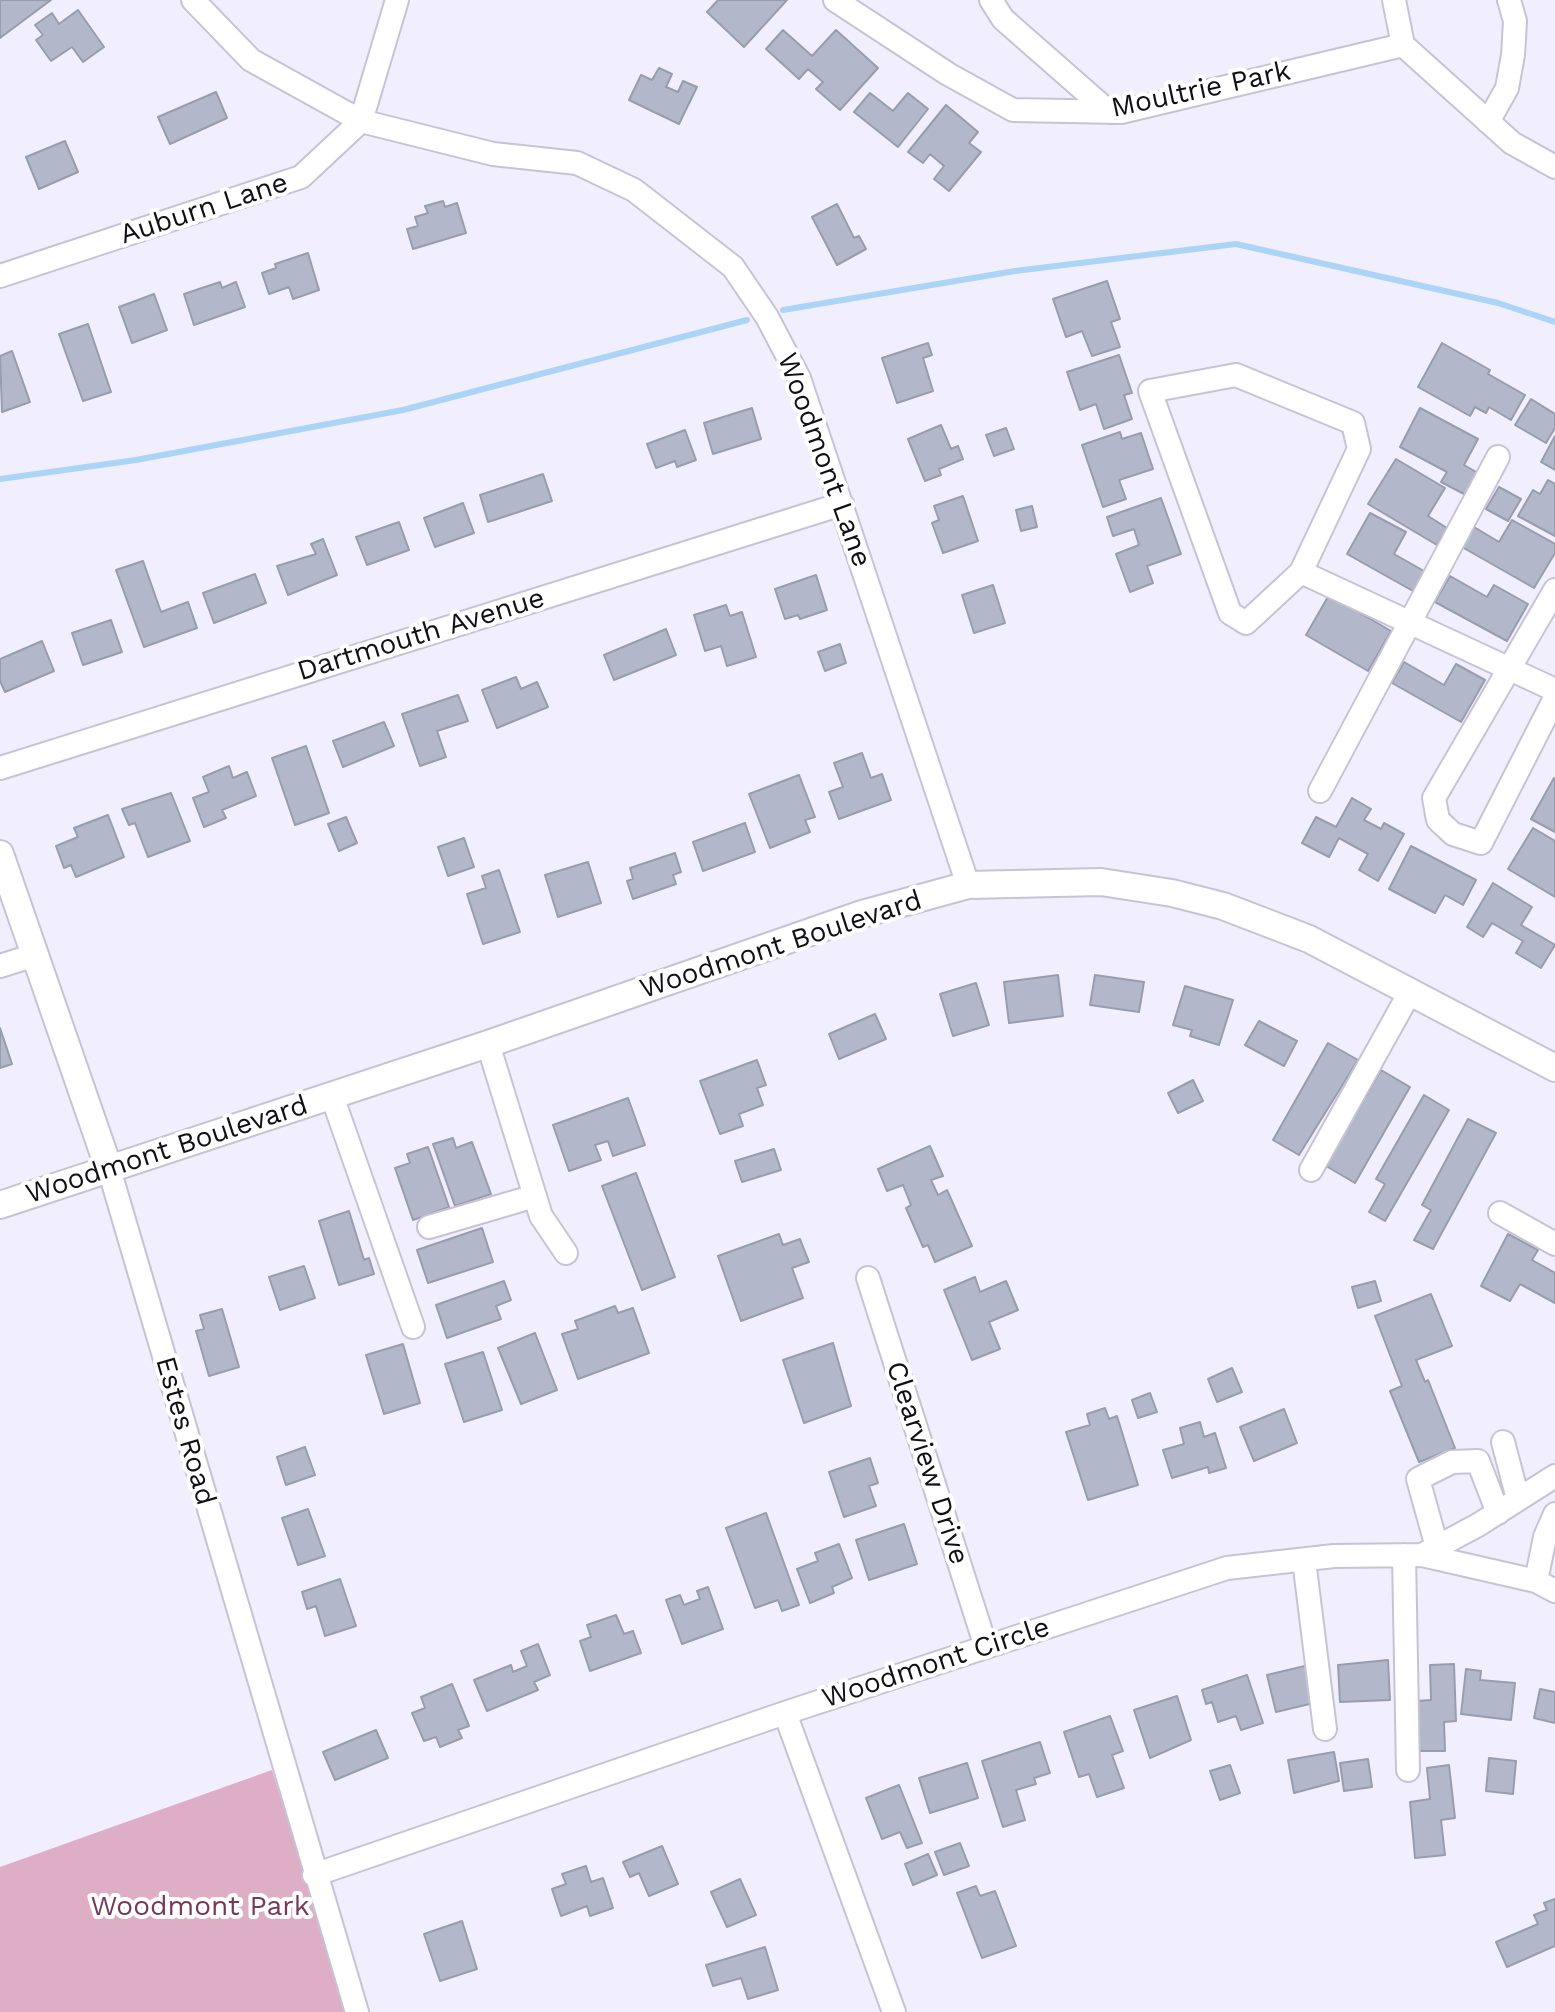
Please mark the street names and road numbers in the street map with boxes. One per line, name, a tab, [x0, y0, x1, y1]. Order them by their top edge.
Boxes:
street label: Moultrie Park	[1108, 55, 1294, 125]
street label: Auburn Lane	[116, 166, 292, 252]
street label: Woodmont Lane	[770, 348, 878, 572]
street label: Dartmouth Avenue	[293, 581, 549, 689]
street label: Woodmont Boulevard	[636, 884, 926, 1006]
street label: Woodmont Boulevard	[22, 1089, 312, 1211]
street label: Estes Road	[148, 1353, 222, 1509]
street label: Clearview Drive	[878, 1357, 976, 1569]
street label: Woodmont Circle	[818, 1610, 1054, 1716]

